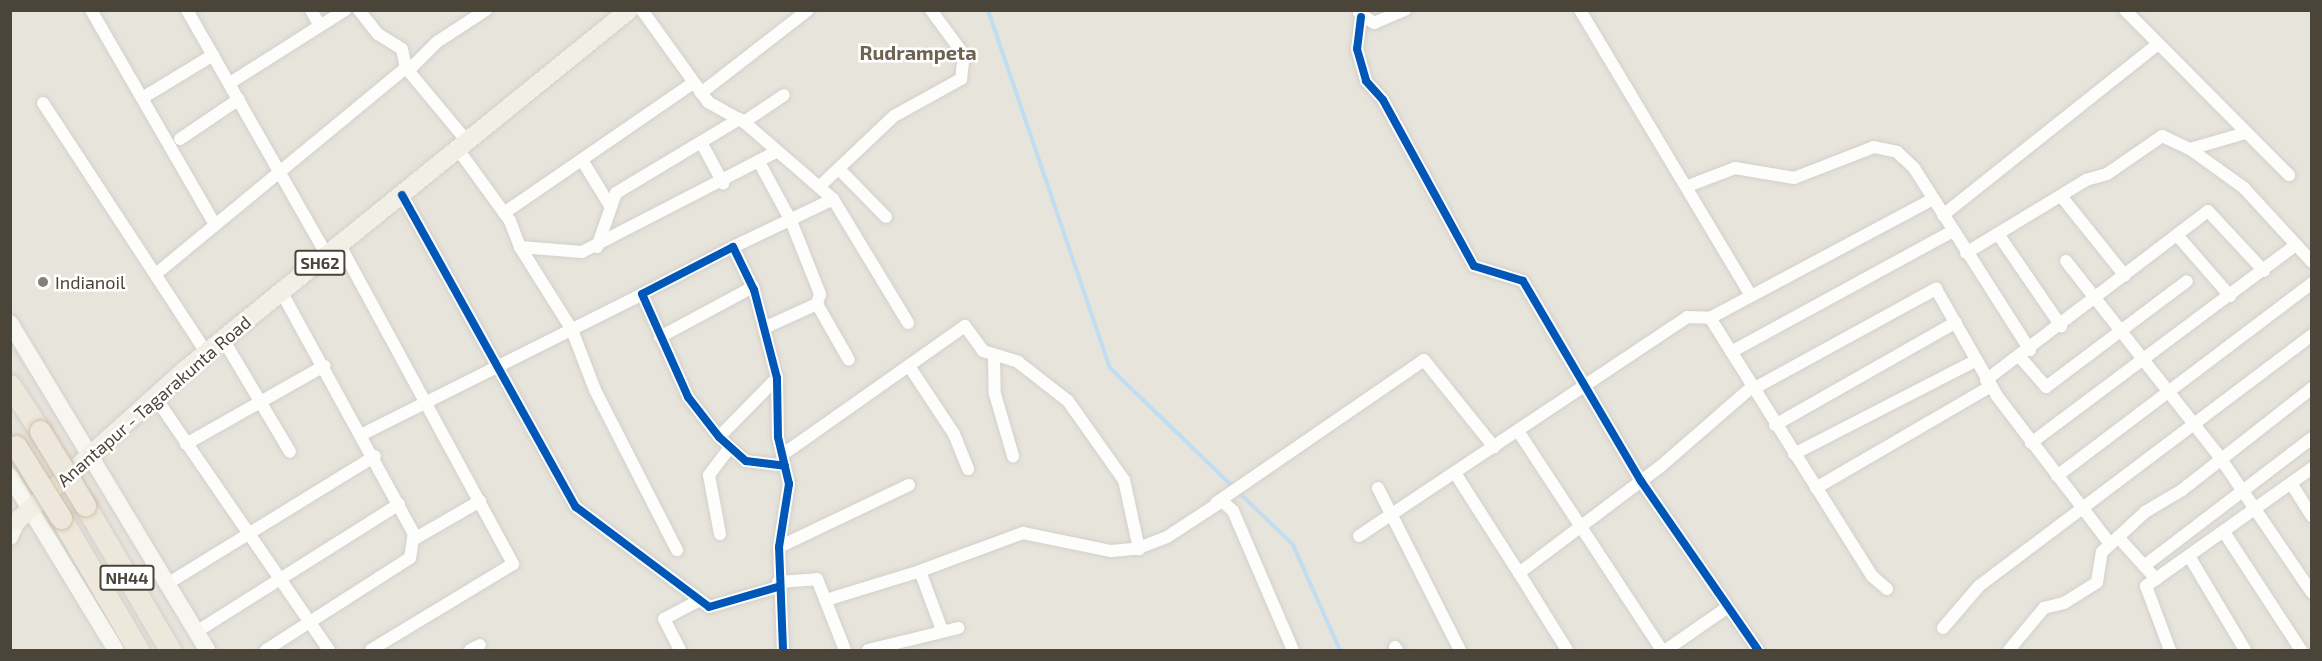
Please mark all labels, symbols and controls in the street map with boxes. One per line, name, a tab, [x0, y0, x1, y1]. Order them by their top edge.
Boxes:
district label: Rudrampeta	[859, 40, 977, 64]
road number: SH62	[293, 250, 347, 276]
place label: Indianoil	[55, 271, 125, 293]
marker: Indianoil	[36, 275, 50, 289]
street label: Anantapur - Tagarakunta Road	[52, 311, 256, 491]
road number: NH44	[98, 565, 156, 591]

